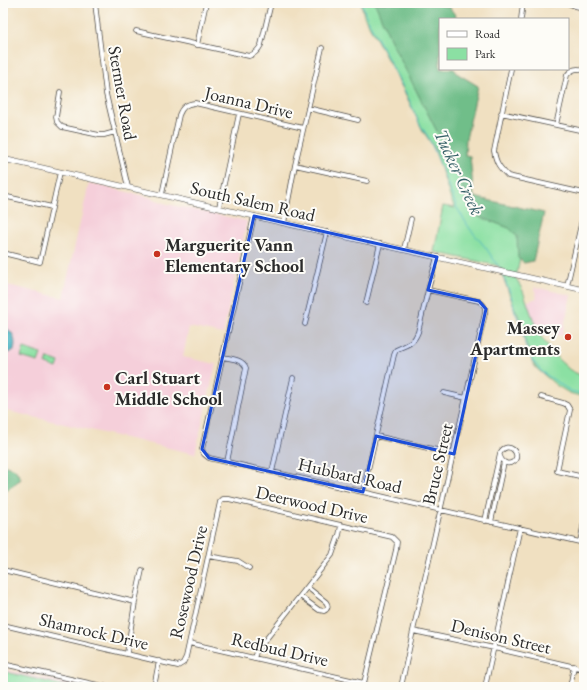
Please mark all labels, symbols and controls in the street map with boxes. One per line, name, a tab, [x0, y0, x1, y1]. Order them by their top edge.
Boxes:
legend	[439, 18, 569, 70]
text: Road	[475, 26, 501, 42]
street label: Stermer Road	[103, 44, 143, 143]
text: Park	[475, 46, 496, 62]
street label: Joanna Drive	[201, 80, 295, 123]
water label: Tucker Creek	[428, 125, 490, 219]
street label: South Salem Road	[188, 175, 319, 227]
place label: Marguerite Vann Elementary School	[165, 233, 304, 277]
marker: Marguerite Vann Elementary School	[152, 249, 162, 259]
place label: Massey Apartments	[469, 316, 560, 360]
marker: Massey Apartments	[563, 332, 573, 342]
place label: Carl Stuart Middle School	[115, 366, 222, 410]
marker: Carl Stuart Middle School	[102, 382, 112, 392]
street label: Bruce Street	[416, 421, 458, 507]
street label: Hubbard Road	[296, 452, 405, 498]
street label: Deerwood Drive	[254, 480, 370, 528]
street label: Rosewood Drive	[164, 523, 212, 641]
street label: Shamrock Drive	[37, 607, 151, 655]
street label: Denison Street	[449, 613, 554, 659]
street label: Redbud Drive	[229, 627, 331, 671]

